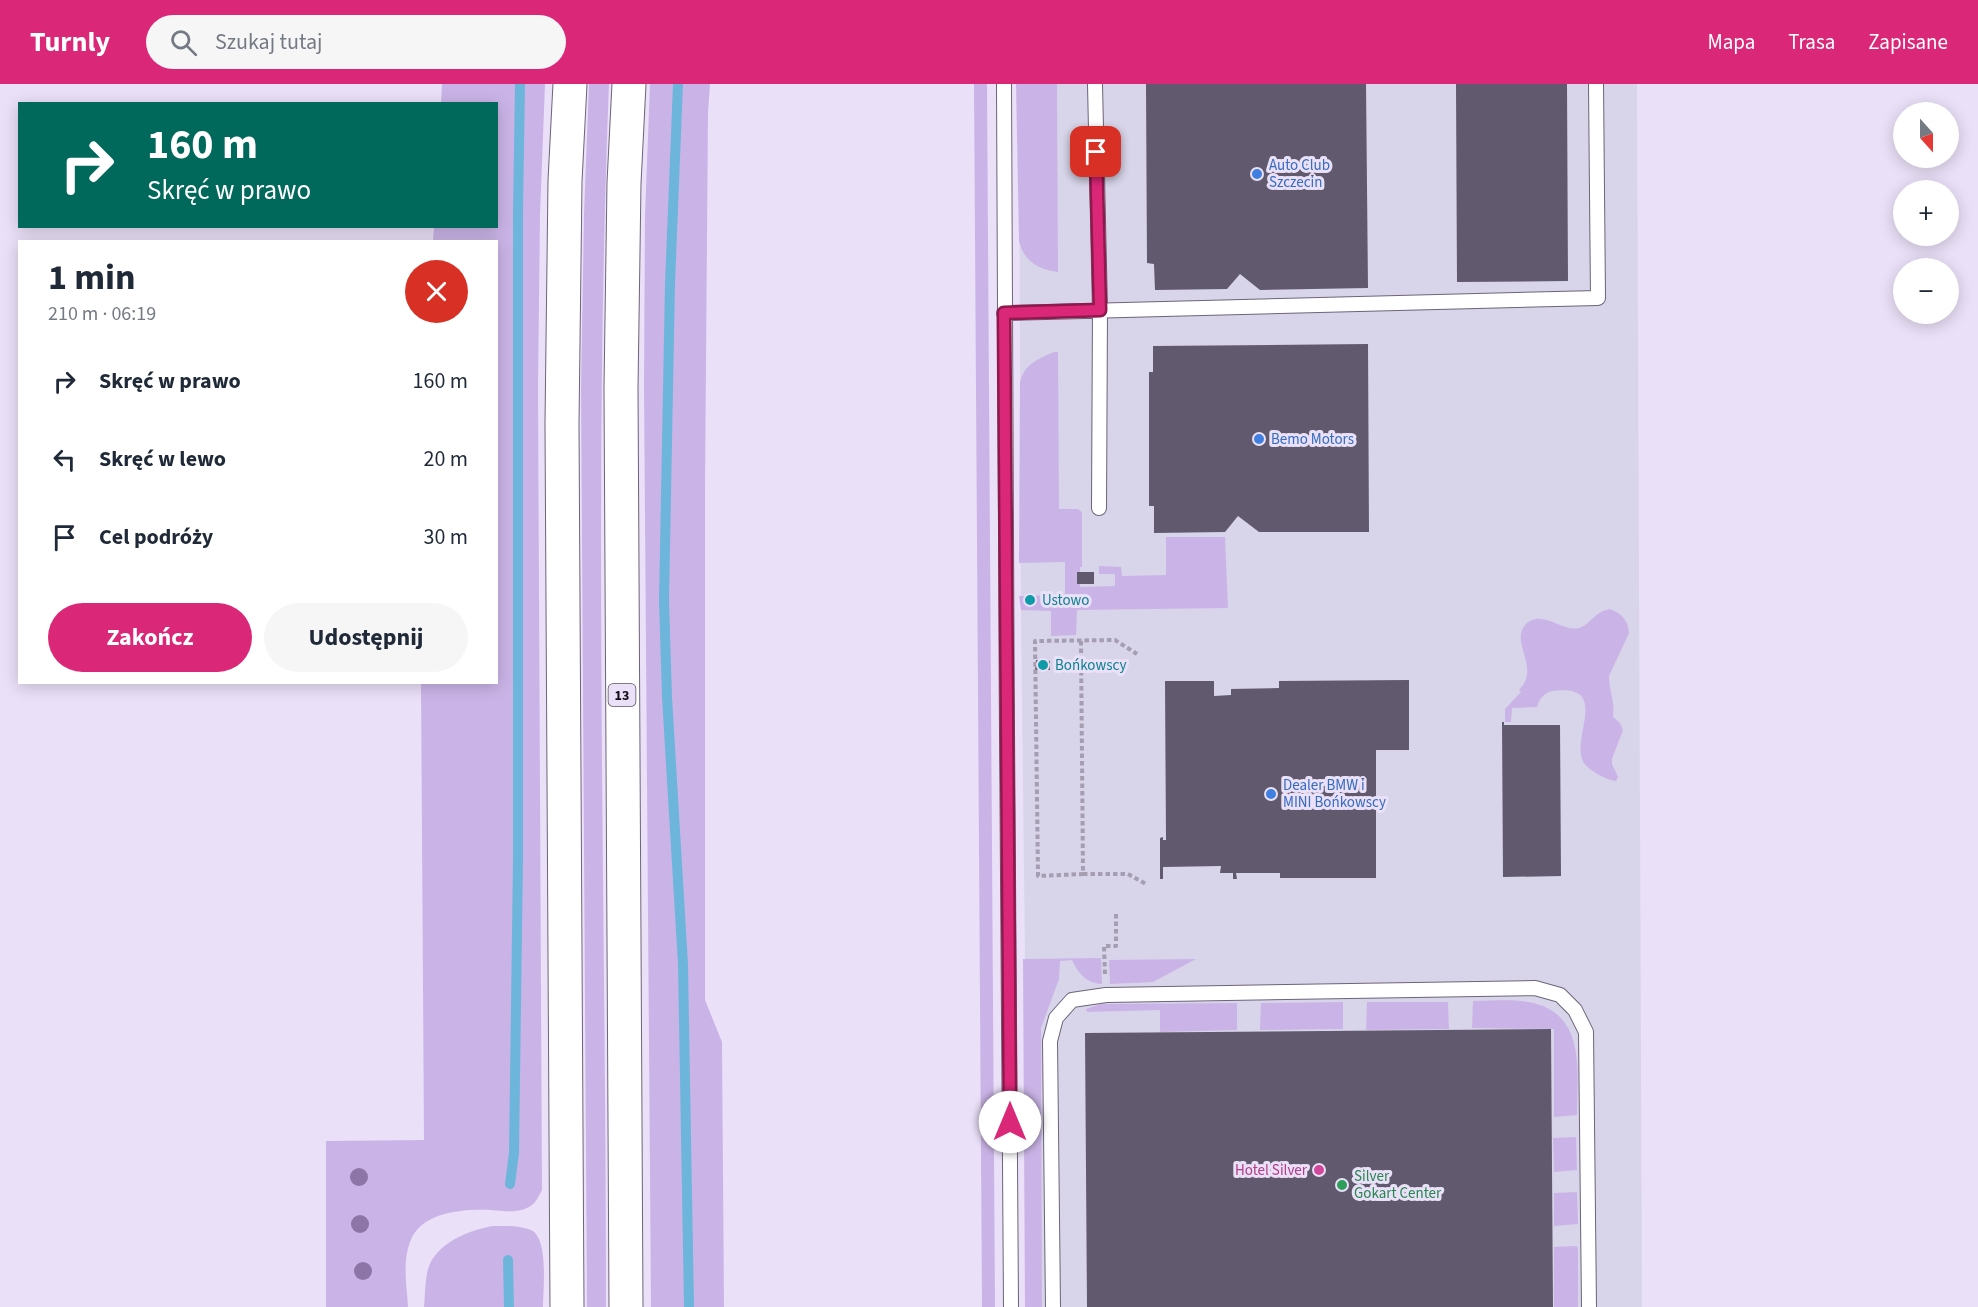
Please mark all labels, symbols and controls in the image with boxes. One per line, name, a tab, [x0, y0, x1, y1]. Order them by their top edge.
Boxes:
search box	[146, 15, 566, 69]
text: Turnly	[30, 22, 110, 62]
icon: search	[167, 26, 200, 59]
text: Szukaj tutaj	[215, 26, 322, 58]
text: Mapa	[1707, 27, 1755, 57]
text: Trasa	[1788, 27, 1835, 57]
text: Zapisane	[1868, 27, 1948, 57]
north arrow	[1893, 102, 1959, 168]
map controls	[1893, 102, 1959, 324]
text: 160 m	[147, 115, 258, 175]
icon: right	[48, 126, 126, 204]
pin	[1070, 126, 1121, 177]
icon: arrive	[1079, 135, 1112, 168]
place label: Auto Club Szczecin	[1269, 155, 1330, 193]
marker: Auto Club Szczecin	[1250, 167, 1264, 181]
text: Skręć w prawo	[147, 171, 311, 210]
button: +	[1893, 180, 1959, 246]
text: 1 min	[48, 252, 136, 303]
button: −	[1893, 258, 1959, 324]
button: close	[405, 260, 468, 323]
text: 210 m · 06:19	[48, 300, 156, 328]
icon: right	[48, 365, 81, 398]
text: Skręć w prawo	[99, 365, 241, 397]
text: 160 m	[413, 365, 468, 397]
place label: Bemo Motors	[1271, 429, 1354, 450]
marker: Bemo Motors	[1252, 432, 1266, 446]
icon: left	[48, 443, 81, 476]
text: Skręć w lewo	[99, 443, 226, 475]
text: 20 m	[423, 443, 468, 475]
icon: arrive	[48, 521, 81, 554]
text: Cel podróży	[99, 521, 213, 553]
text: 30 m	[423, 521, 468, 553]
place label: Ustowo	[1042, 590, 1089, 611]
marker: Ustowo	[1023, 593, 1037, 607]
button: Zakończ	[48, 603, 252, 672]
button: Udostępnij	[264, 603, 468, 672]
place label: Bońkowscy	[1055, 655, 1126, 676]
marker: Bońkowscy	[1036, 658, 1050, 672]
road number: 13	[608, 684, 636, 706]
place label: Dealer BMW i MINI Bońkowscy	[1283, 775, 1386, 813]
marker: Dealer BMW i MINI Bońkowscy	[1264, 787, 1278, 801]
position arrow	[978, 1090, 1042, 1154]
place label: Hotel Silver	[1235, 1160, 1308, 1181]
marker: Hotel Silver	[1312, 1163, 1326, 1177]
place label: Silver Gokart Center	[1354, 1166, 1442, 1204]
marker: Silver Gokart Center	[1335, 1178, 1349, 1192]

